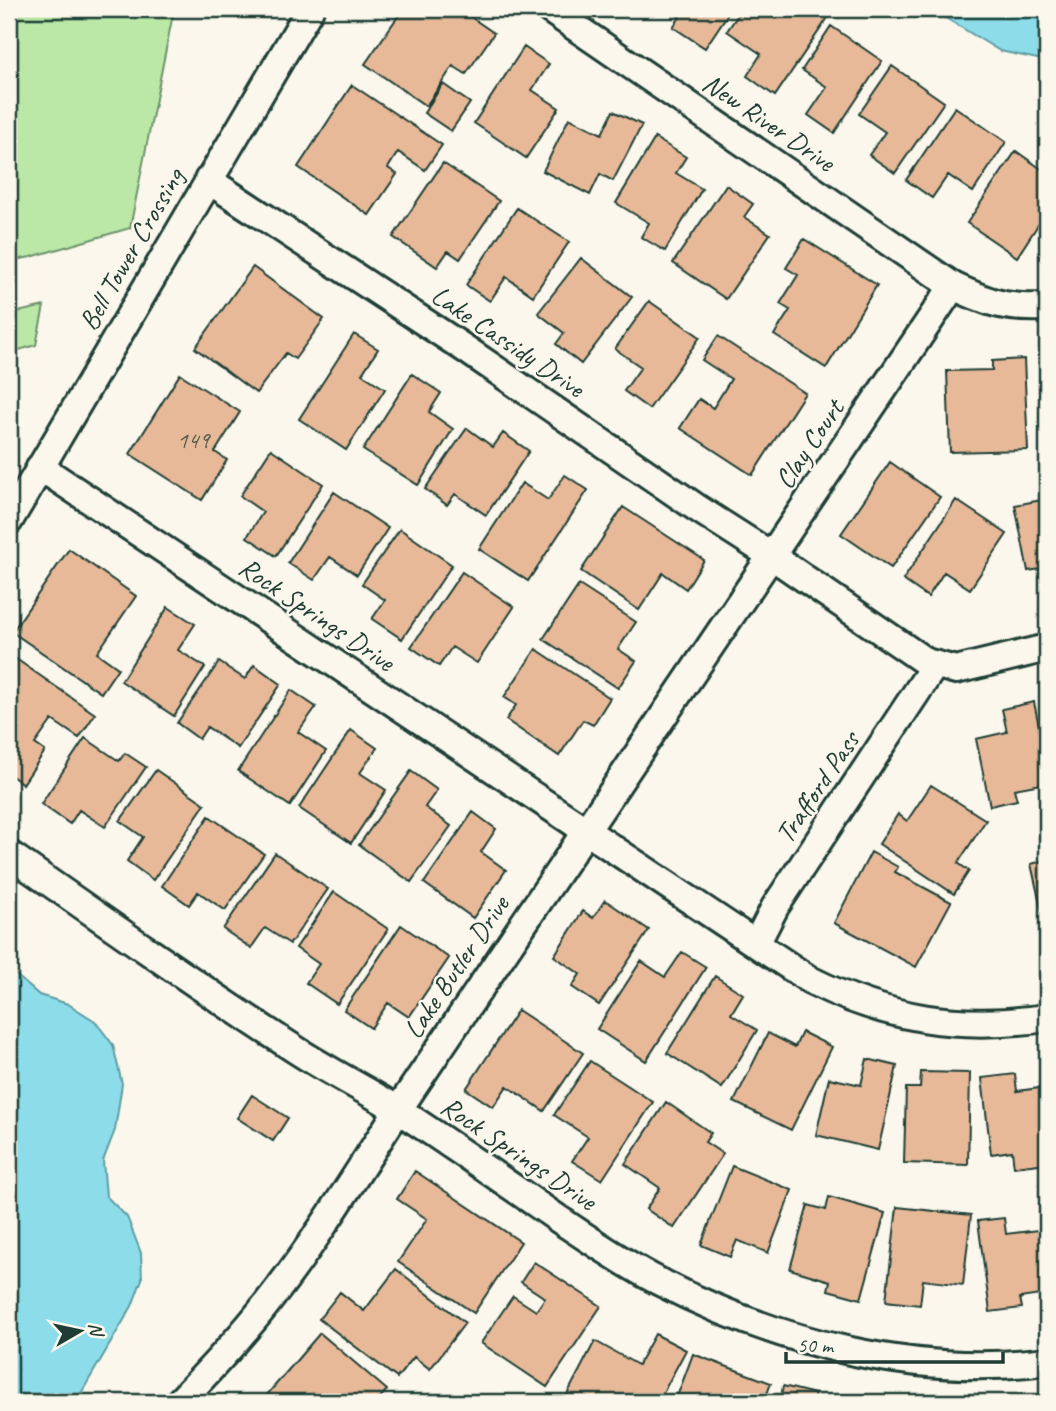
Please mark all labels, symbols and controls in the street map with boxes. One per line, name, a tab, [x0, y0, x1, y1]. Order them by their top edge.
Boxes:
street label: New River Drive	[696, 65, 843, 180]
street label: Bell Tower Crossing	[70, 160, 193, 336]
street label: Lake Cassidy Drive	[425, 277, 593, 406]
street label: Clay Court	[767, 391, 853, 495]
house number: 149	[177, 425, 211, 455]
street label: Rock Springs Drive	[233, 549, 403, 680]
street label: Trafford Pass	[767, 723, 868, 849]
street label: Lake Butler Drive	[395, 887, 518, 1045]
street label: Rock Springs Drive	[435, 1088, 605, 1219]
north arrow	[46, 1296, 116, 1366]
scale bar	[786, 1320, 1004, 1364]
text: N	[83, 1321, 109, 1339]
text: 50 m	[797, 1332, 835, 1358]

